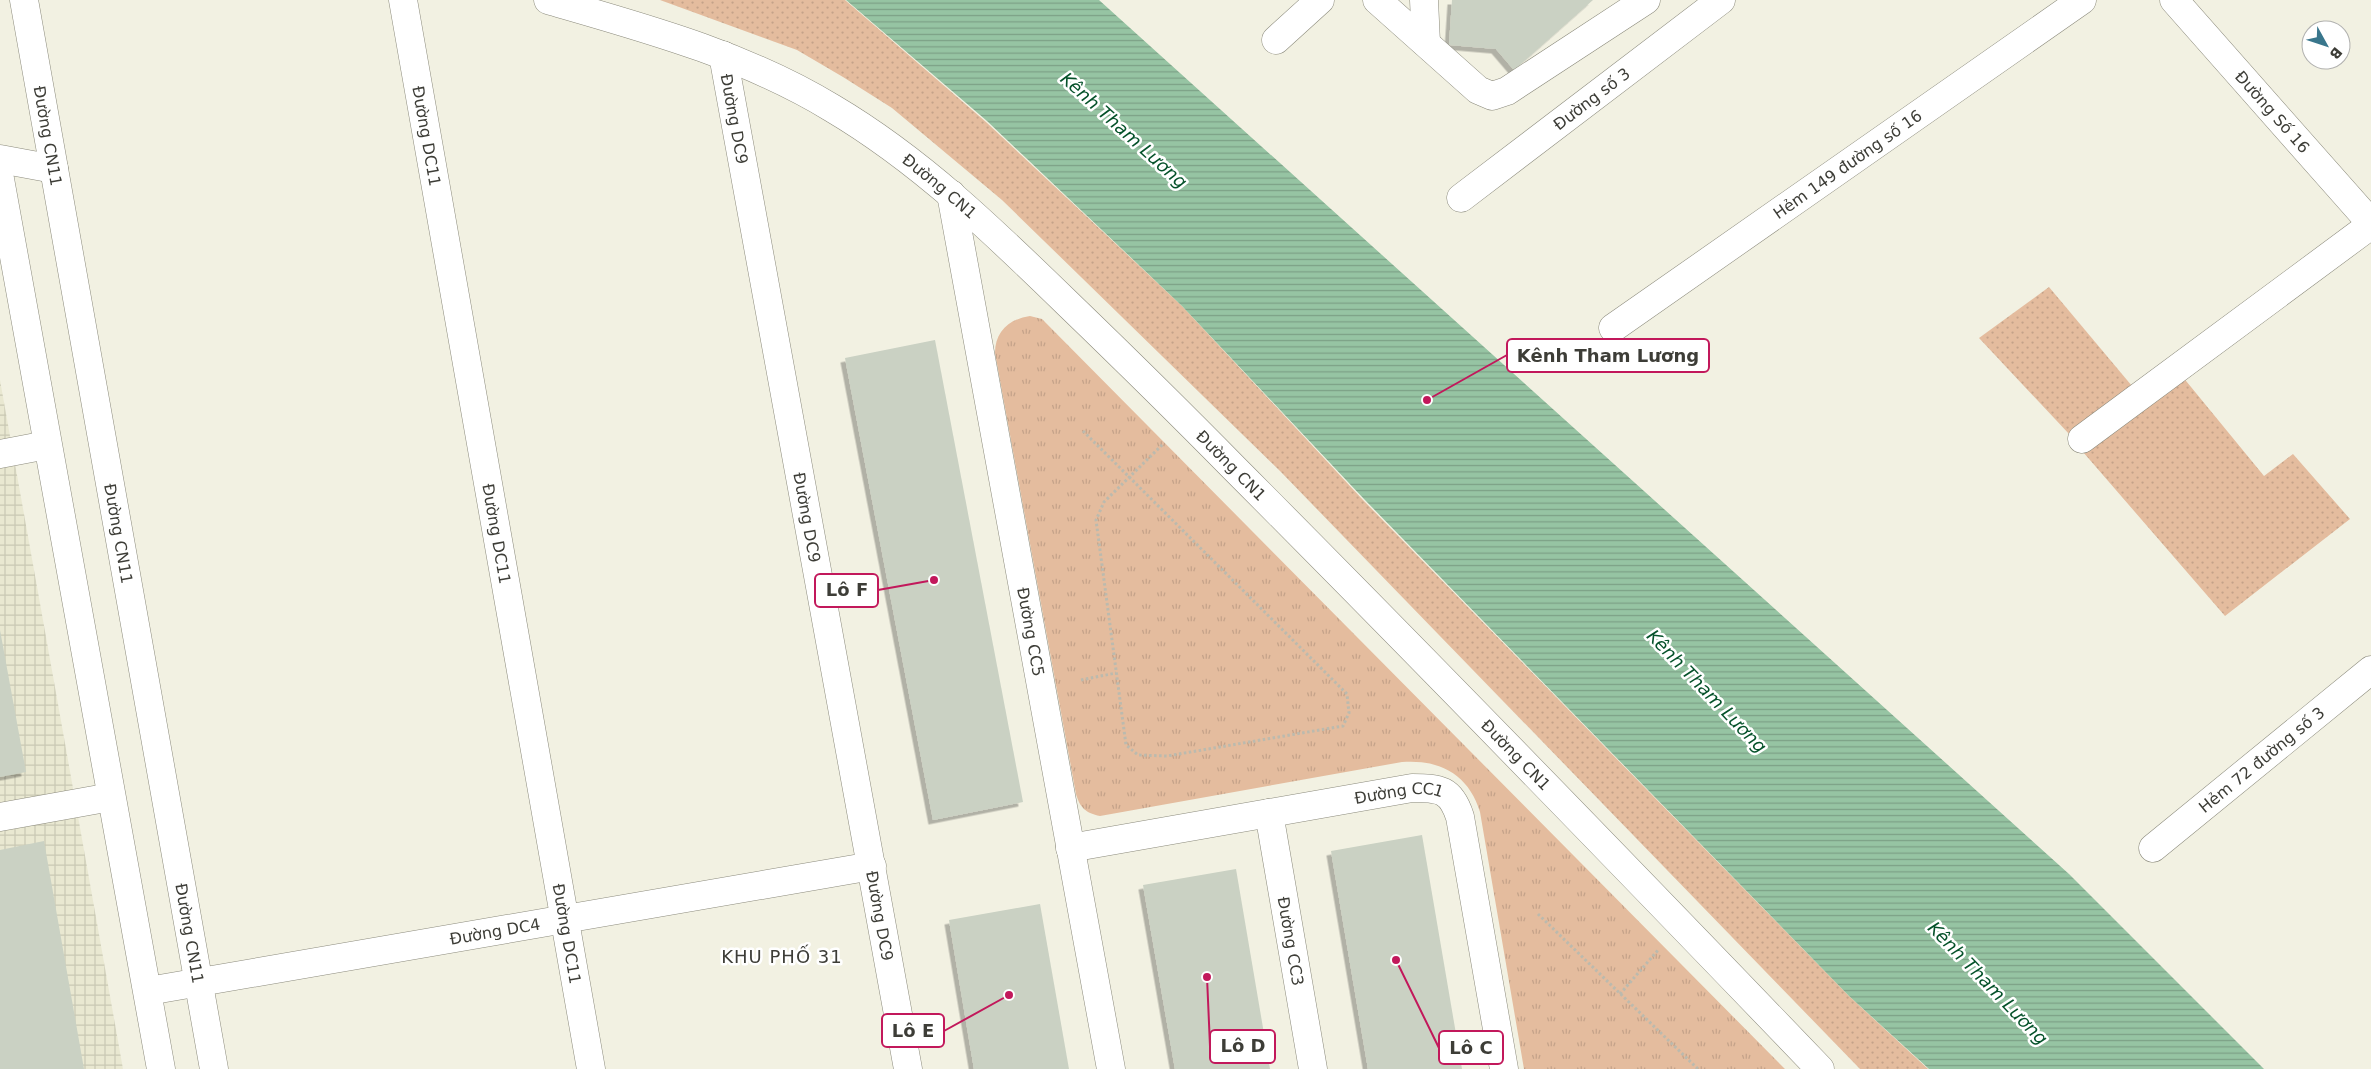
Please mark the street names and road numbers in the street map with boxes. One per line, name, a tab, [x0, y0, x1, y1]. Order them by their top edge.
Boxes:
street label: Đường số 3	[1549, 63, 1633, 134]
street label: Đường Số 16	[2231, 67, 2314, 157]
street label: Đường DC9	[717, 72, 752, 166]
street label: Đường CN11	[30, 84, 66, 187]
street label: Đường DC11	[409, 84, 445, 188]
street label: Hẻm 149 đường số 16	[1769, 105, 1925, 223]
street label: Đường CN1	[899, 150, 981, 222]
street label: Đường CN1	[1193, 426, 1270, 504]
street label: Đường DC9	[790, 471, 825, 564]
street label: Đường CN11	[101, 482, 137, 585]
street label: Đường DC11	[479, 482, 515, 585]
street label: Đường CC5	[1014, 586, 1049, 678]
street label: Hẻm 72 đường số 3	[2195, 702, 2328, 816]
street label: Đường CN1	[1478, 716, 1555, 794]
street label: Đường CC1	[1353, 778, 1446, 807]
street label: Đường DC9	[862, 869, 898, 962]
street label: Đường CN11	[172, 882, 208, 985]
street label: Đường DC11	[549, 882, 585, 985]
street label: Đường CC3	[1274, 895, 1308, 987]
street label: Đường DC4	[448, 914, 542, 948]

